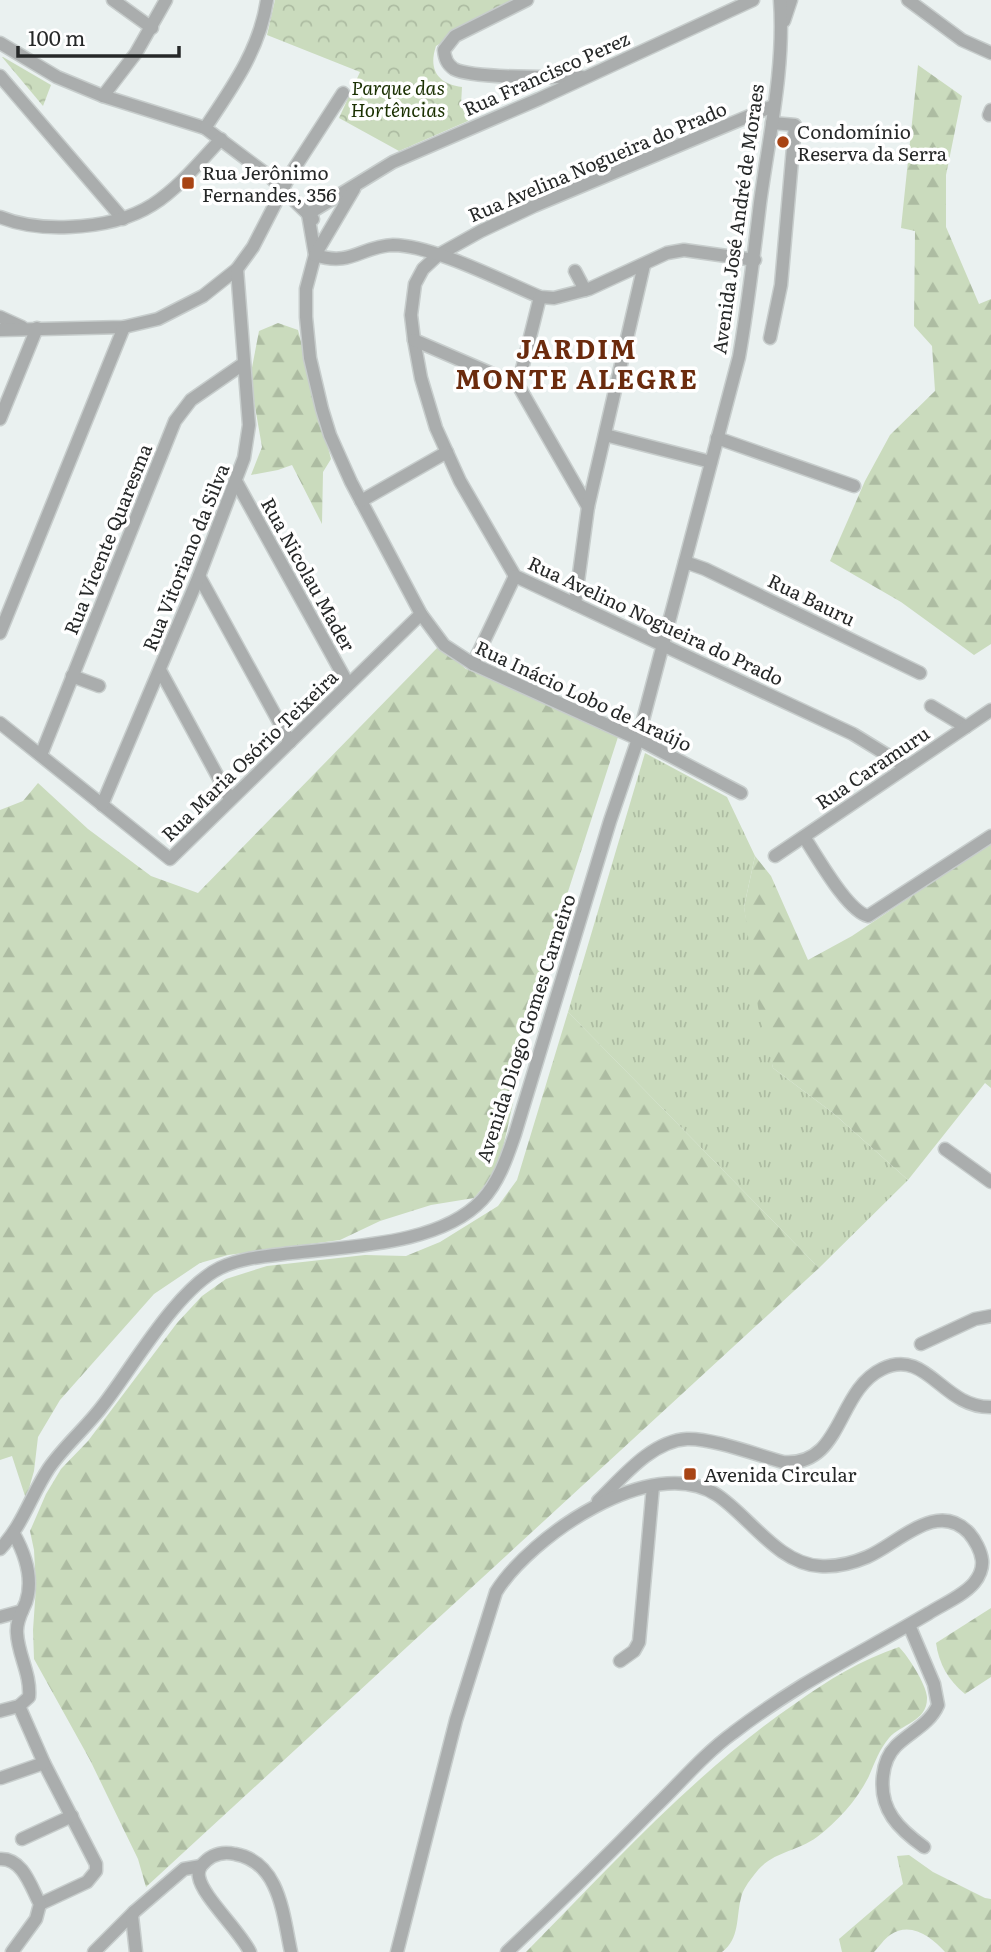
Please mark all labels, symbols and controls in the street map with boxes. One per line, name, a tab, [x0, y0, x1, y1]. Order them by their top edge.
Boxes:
scale bar	[18, 14, 178, 58]
text: 100 m	[28, 21, 85, 52]
street label: Rua Francisco Perez	[458, 24, 634, 122]
park label: Parque das Hortências	[351, 73, 445, 123]
street label: Avenida José André de Moraes	[704, 82, 770, 356]
street label: Rua Avelina Nogueira do Prado	[463, 94, 731, 228]
place label: Condomínio Reserva da Serra	[797, 117, 948, 167]
marker: Condomínio Reserva da Serra	[775, 134, 791, 150]
place label: Rua Jerônimo Fernandes, 356	[202, 158, 336, 208]
marker: Rua Jerônimo Fernandes, 356	[180, 175, 196, 191]
district label: JARDIM MONTE ALEGRE	[455, 328, 699, 397]
street label: Rua Vicente Quaresma	[56, 439, 158, 639]
street label: Rua Vitoriano da Silva	[135, 458, 236, 655]
street label: Rua Nicolau Mader	[255, 492, 363, 656]
street label: Rua Avelino Nogueira do Prado	[524, 548, 788, 692]
street label: Rua Bauru	[763, 566, 861, 632]
street label: Rua Inácio Lobo de Araújo	[471, 632, 697, 758]
street label: Rua Maria Osório Teixeira	[154, 662, 344, 847]
street label: Rua Caramuru	[809, 718, 935, 816]
street label: Avenida Diogo Gomes Carneiro	[468, 890, 582, 1166]
place label: Avenida Circular	[704, 1460, 857, 1488]
marker: Avenida Circular	[682, 1466, 698, 1482]

